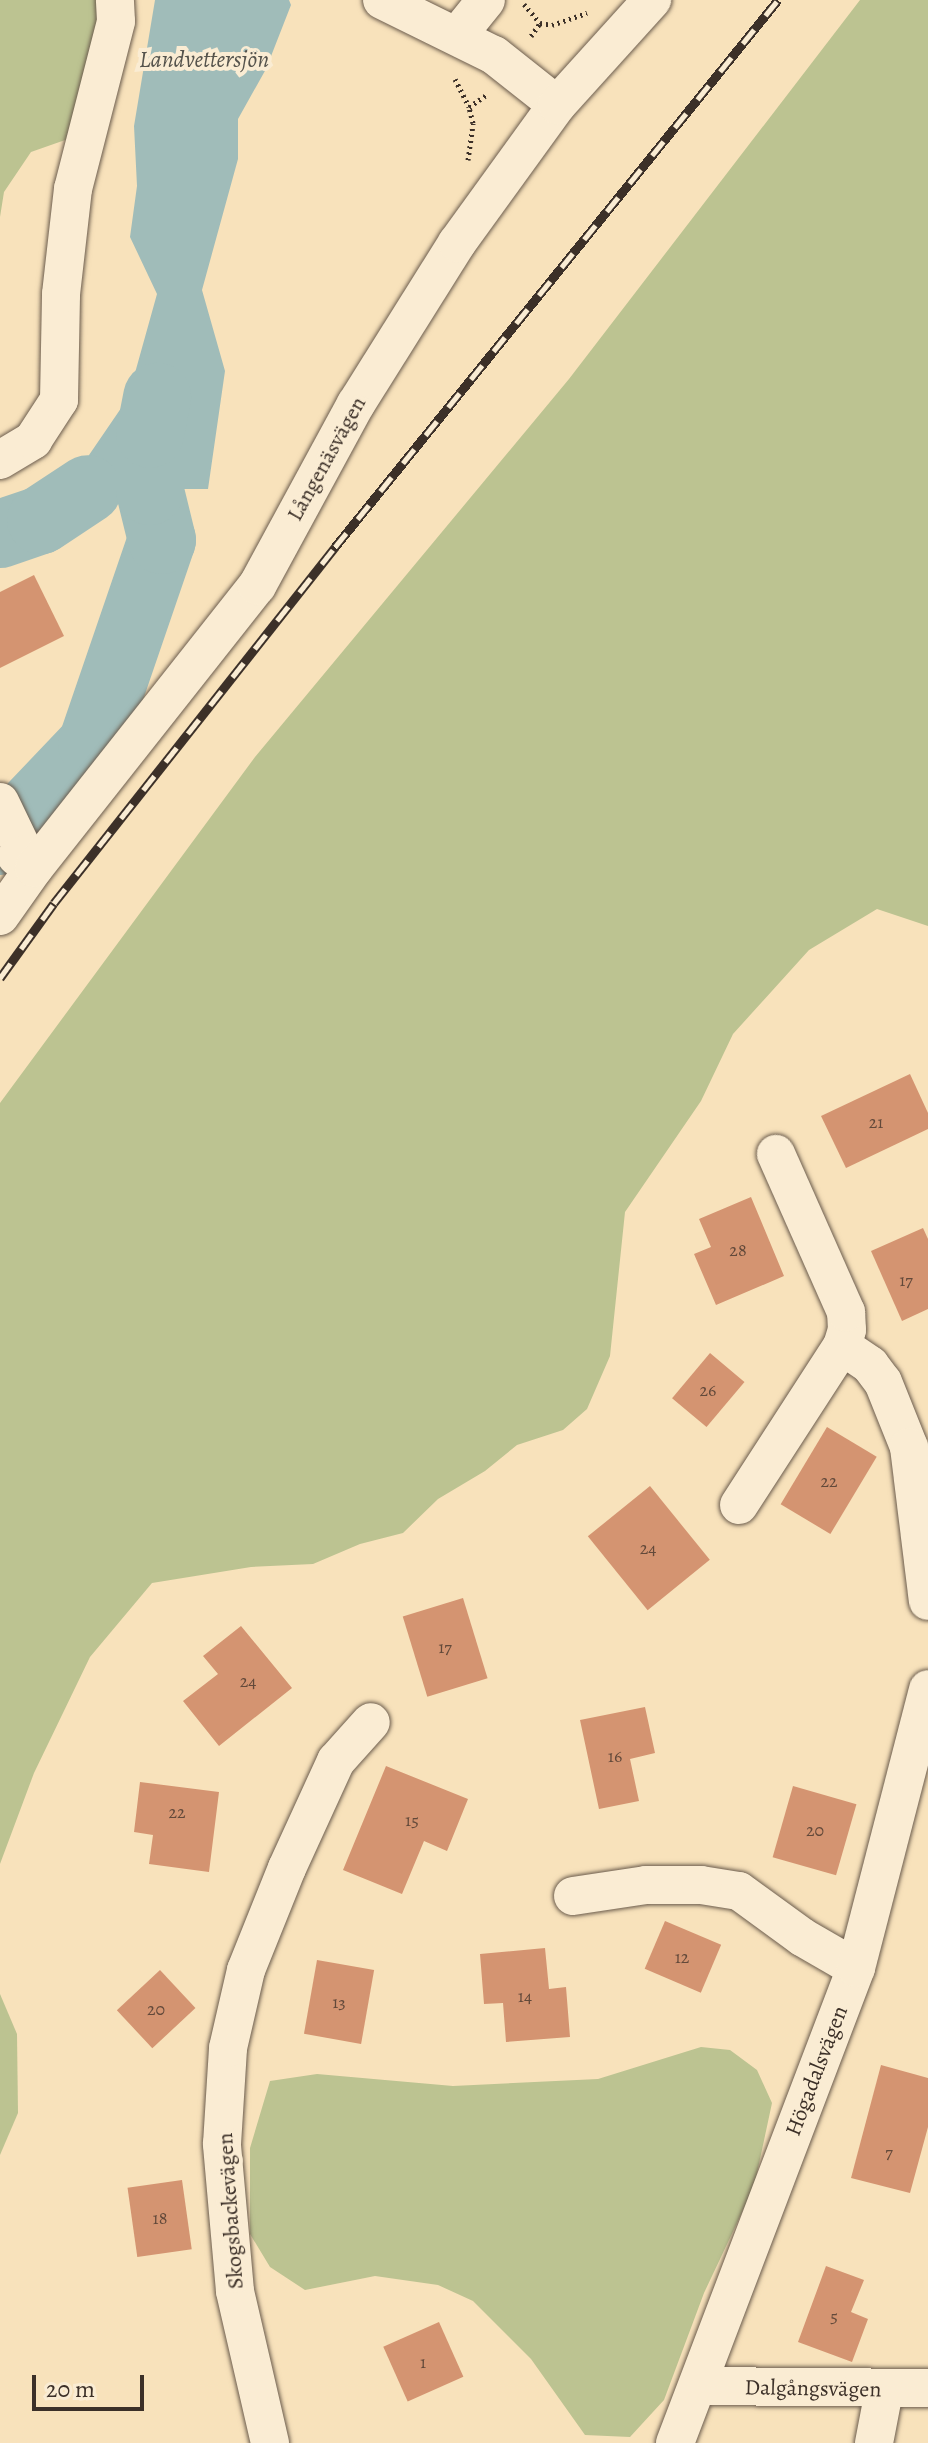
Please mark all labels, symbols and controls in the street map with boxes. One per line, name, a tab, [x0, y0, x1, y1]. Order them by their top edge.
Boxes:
water label: Landvettersjön	[139, 46, 269, 74]
street label: Långenäsvägen	[282, 392, 372, 526]
house number: 21	[869, 1111, 883, 1133]
house number: 28	[729, 1239, 747, 1261]
house number: 17	[899, 1269, 913, 1291]
house number: 26	[700, 1379, 716, 1401]
house number: 22	[820, 1470, 838, 1492]
house number: 24	[640, 1537, 656, 1559]
house number: 17	[438, 1636, 452, 1658]
house number: 24	[240, 1670, 256, 1692]
house number: 16	[608, 1745, 622, 1767]
house number: 22	[168, 1801, 186, 1823]
house number: 15	[405, 1809, 419, 1831]
house number: 20	[806, 1819, 824, 1841]
house number: 12	[675, 1946, 689, 1968]
house number: 14	[518, 1985, 532, 2007]
house number: 13	[332, 1991, 346, 2013]
house number: 20	[147, 1998, 165, 2020]
street label: Högadalsvägen	[780, 2002, 854, 2140]
street label: Skogsbackevägen	[212, 2132, 250, 2290]
house number: 7	[885, 2141, 893, 2163]
house number: 18	[153, 2207, 167, 2229]
house number: 5	[830, 2305, 838, 2327]
house number: 1	[420, 2351, 426, 2373]
scale bar	[36, 2359, 148, 2409]
text: 20 m	[46, 2373, 95, 2405]
street label: Dalgångsvägen	[744, 2375, 882, 2403]

